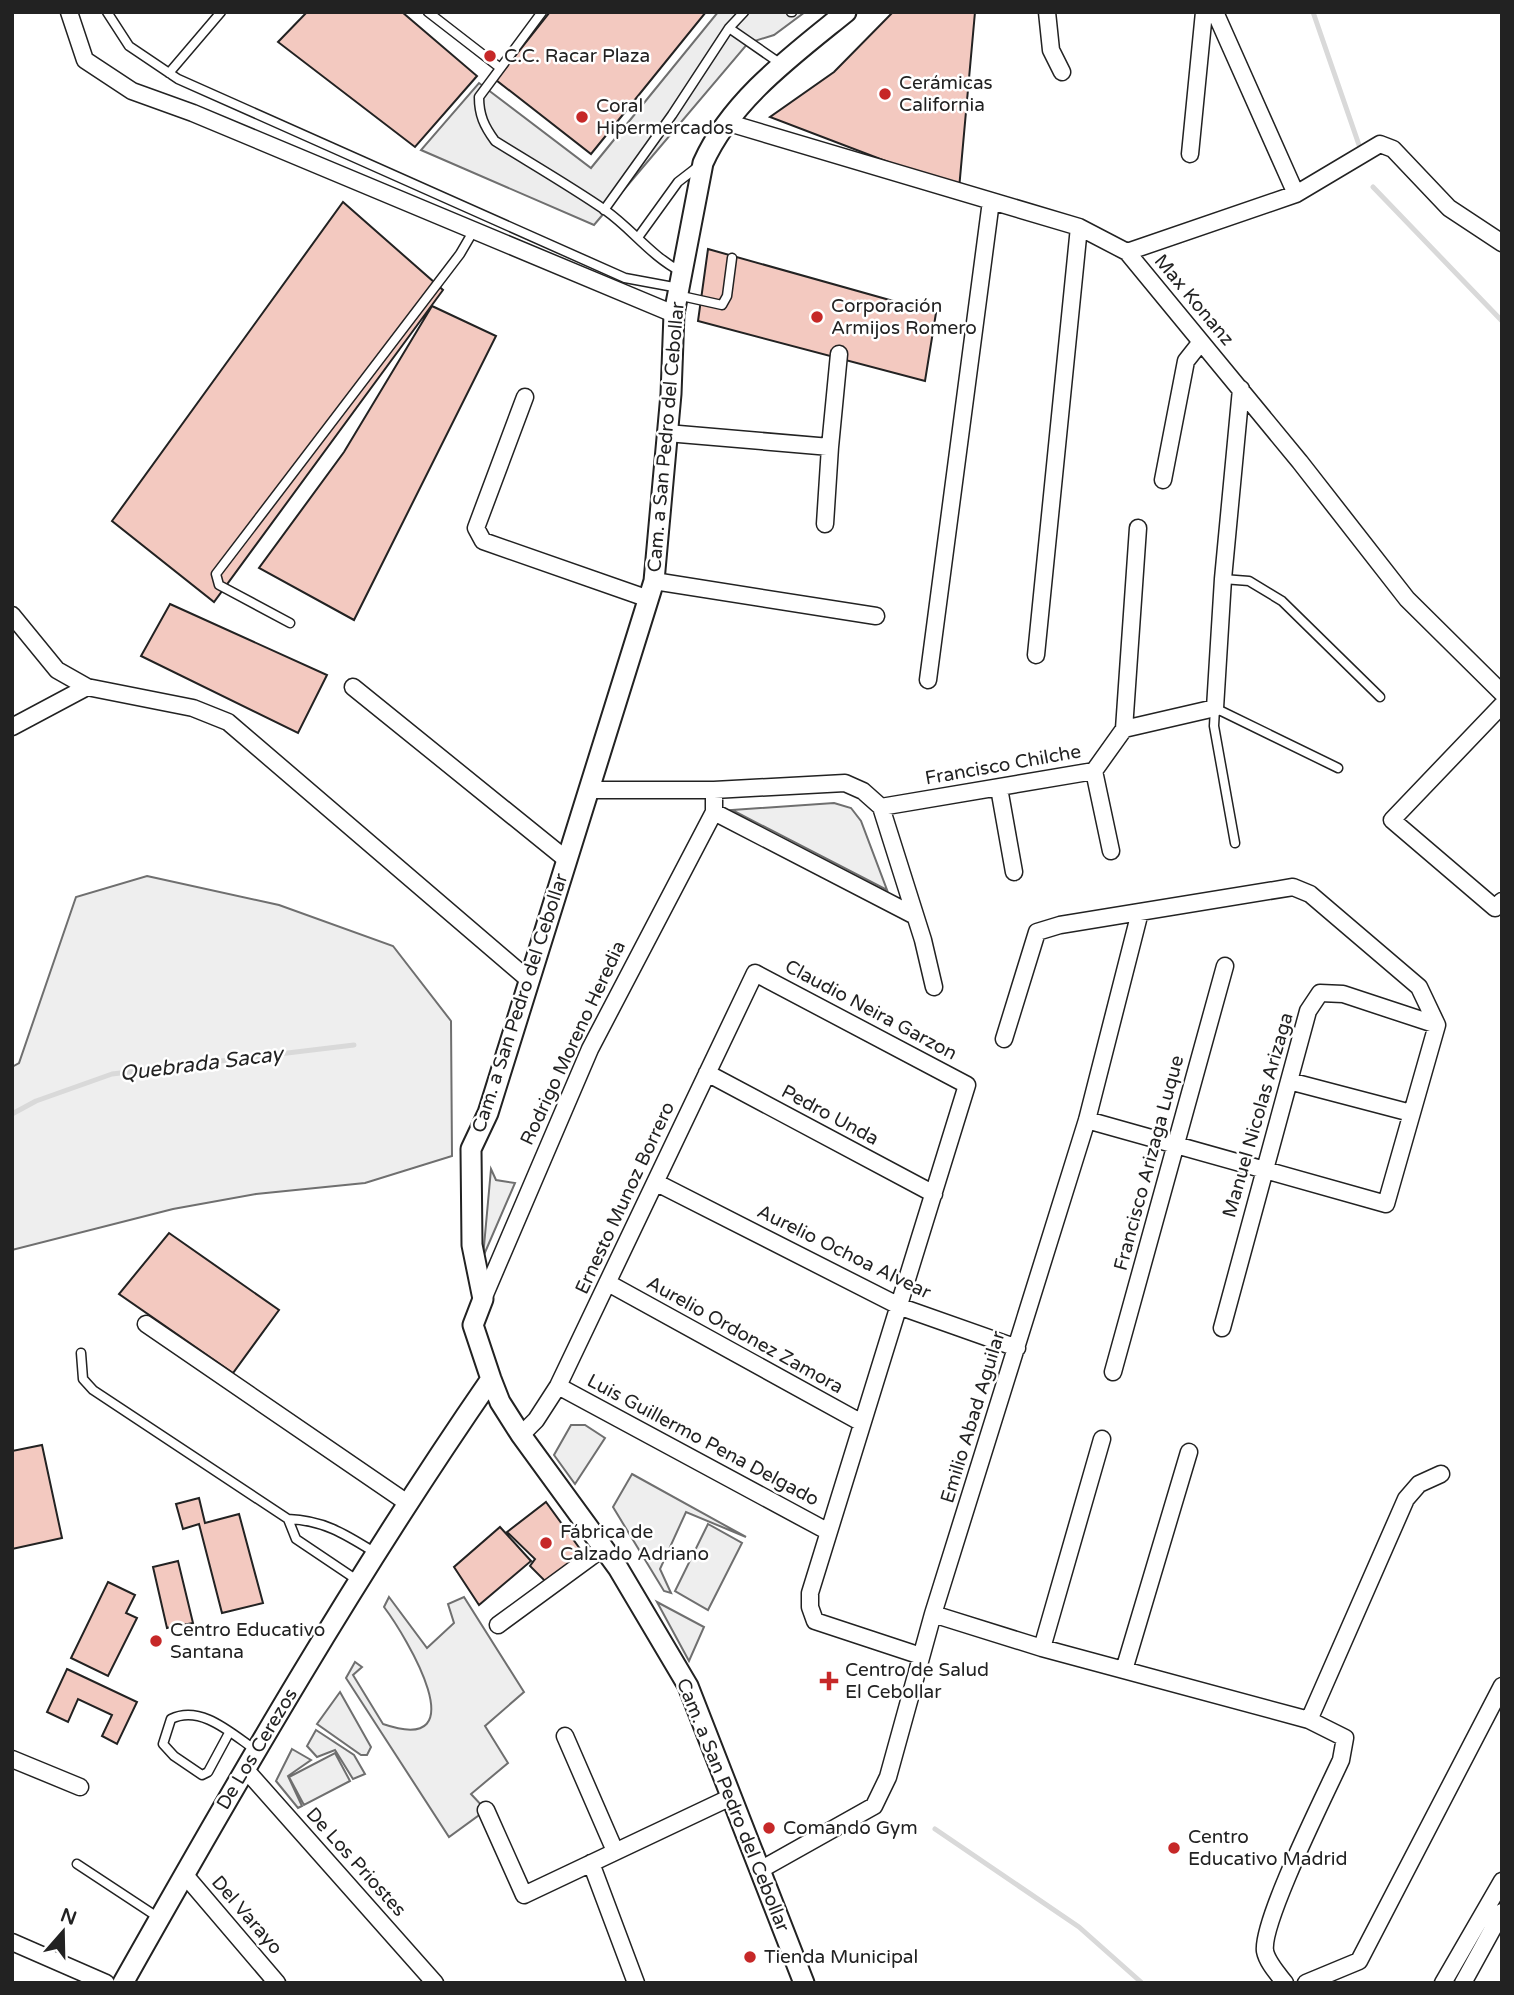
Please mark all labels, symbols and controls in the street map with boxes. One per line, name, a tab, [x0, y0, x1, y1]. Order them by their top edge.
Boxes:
place label: C.C. Racar Plaza	[504, 45, 650, 67]
marker: C.C. Racar Plaza	[482, 48, 498, 64]
place label: Cerámicas California	[899, 72, 993, 116]
marker: Cerámicas California	[877, 86, 893, 102]
place label: Coral Hipermercados	[596, 95, 734, 139]
marker: Coral Hipermercados	[574, 109, 590, 125]
street label: Max Konanz	[1150, 250, 1238, 350]
place label: Corporación Armijos Romero	[831, 295, 977, 339]
street label: Cam. a San Pedro del Cebollar	[643, 300, 689, 573]
marker: Corporación Armijos Romero	[809, 309, 825, 325]
street label: Francisco Chilche	[923, 740, 1083, 790]
street label: Cam. a San Pedro del Cebollar	[468, 870, 573, 1135]
street label: Rodrigo Moreno Heredia	[516, 937, 630, 1149]
street label: Claudio Neira Garzon	[781, 955, 961, 1065]
street label: Manuel Nicolas Arizaga	[1218, 1010, 1298, 1220]
water label: Quebrada Sacay	[118, 1041, 287, 1086]
street label: Francisco Arizaga Luque	[1110, 1053, 1188, 1273]
street label: Pedro Unda	[778, 1080, 882, 1150]
street label: Ernesto Munoz Borrero	[571, 1098, 679, 1298]
street label: Aurelio Ochoa Alvear	[754, 1200, 935, 1304]
street label: Aurelio Ordonez Zamora	[643, 1272, 847, 1398]
street label: Emilio Abad Aguilar	[936, 1328, 1010, 1506]
street label: Luis Guillermo Pena Delgado	[583, 1369, 823, 1511]
place label: Fábrica de Calzado Adriano	[560, 1521, 709, 1565]
marker: Fábrica de Calzado Adriano	[538, 1535, 554, 1551]
place label: Centro Educativo Santana	[170, 1619, 325, 1663]
marker: Centro Educativo Santana	[148, 1633, 164, 1649]
place label: Centro de Salud El Cebollar	[845, 1659, 989, 1703]
marker: Centro de Salud El Cebollar	[819, 1671, 839, 1691]
street label: Cam. a San Pedro del Cebollar	[672, 1675, 794, 1936]
street label: De Los Cerezos	[212, 1684, 302, 1814]
street label: De Los Priostes	[302, 1803, 410, 1921]
place label: Comando Gym	[783, 1817, 918, 1839]
marker: Comando Gym	[761, 1820, 777, 1836]
place label: Centro Educativo Madrid	[1188, 1826, 1347, 1870]
marker: Centro Educativo Madrid	[1166, 1840, 1182, 1856]
street label: Del Varayo	[207, 1871, 287, 1959]
north arrow	[28, 1897, 98, 1967]
text: N	[58, 1904, 79, 1930]
place label: Tienda Municipal	[764, 1946, 918, 1968]
marker: Tienda Municipal	[742, 1949, 758, 1965]

